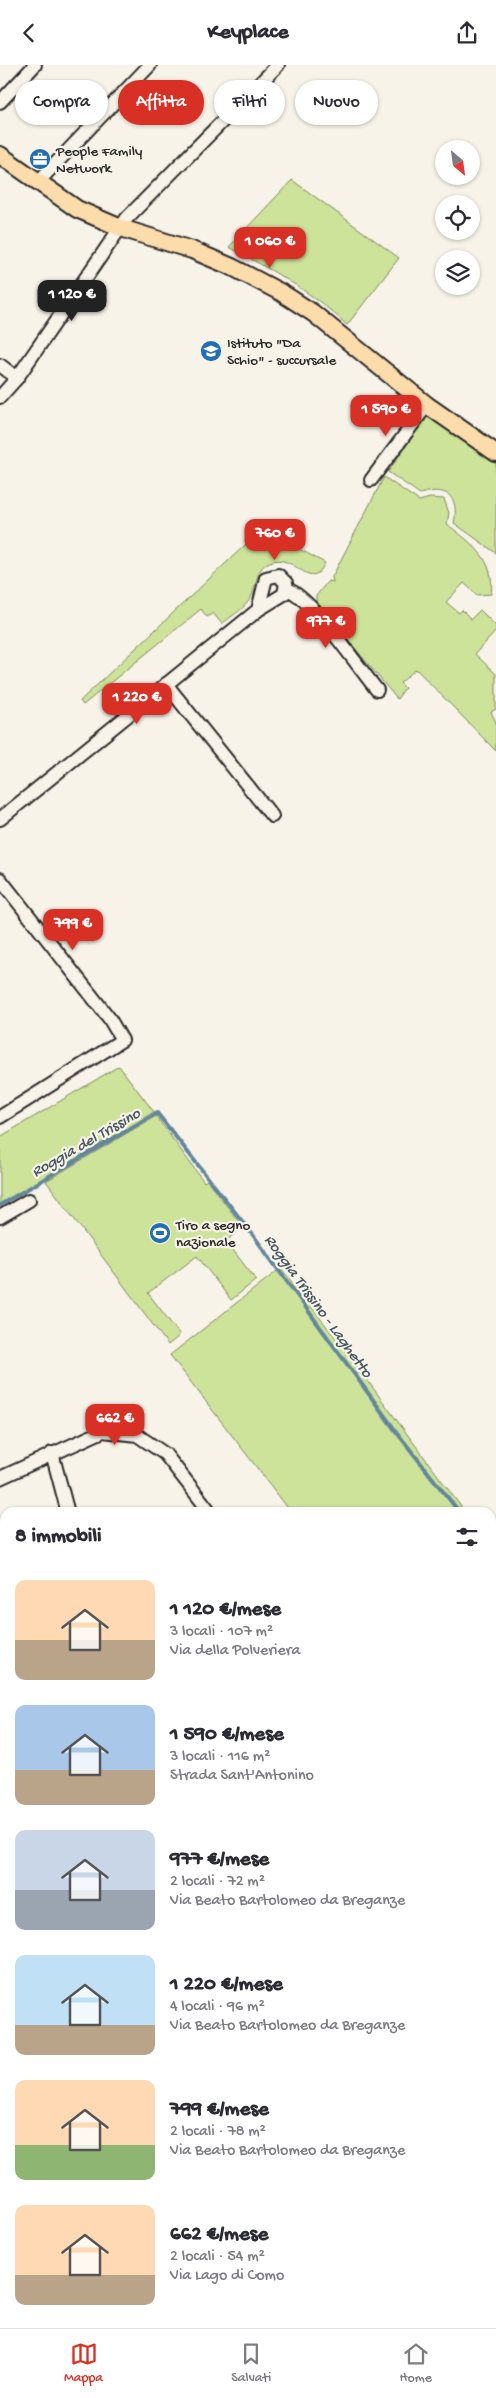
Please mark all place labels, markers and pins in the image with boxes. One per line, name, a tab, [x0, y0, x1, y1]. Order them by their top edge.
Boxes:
place label: People Family Network	[55, 143, 143, 178]
office icon: People Family Network	[28, 147, 52, 171]
pin: 1 060 €	[224, 227, 316, 269]
pin: 1 120 €	[26, 279, 118, 322]
place label: Istituto "Da Schio" - succursale	[227, 335, 336, 370]
school or university icon: Istituto "Da Schio" - succursale	[199, 339, 223, 363]
pin: 1 590 €	[340, 395, 432, 437]
pin: 760 €	[240, 519, 310, 561]
pin: 977 €	[291, 607, 361, 649]
pin: 1 220 €	[91, 683, 183, 725]
pin: 799 €	[38, 909, 108, 951]
place label: Tiro a segno nazionale	[175, 1217, 250, 1252]
sports icon: Tiro a segno nazionale	[148, 1221, 172, 1245]
pin: 662 €	[80, 1403, 150, 1446]

